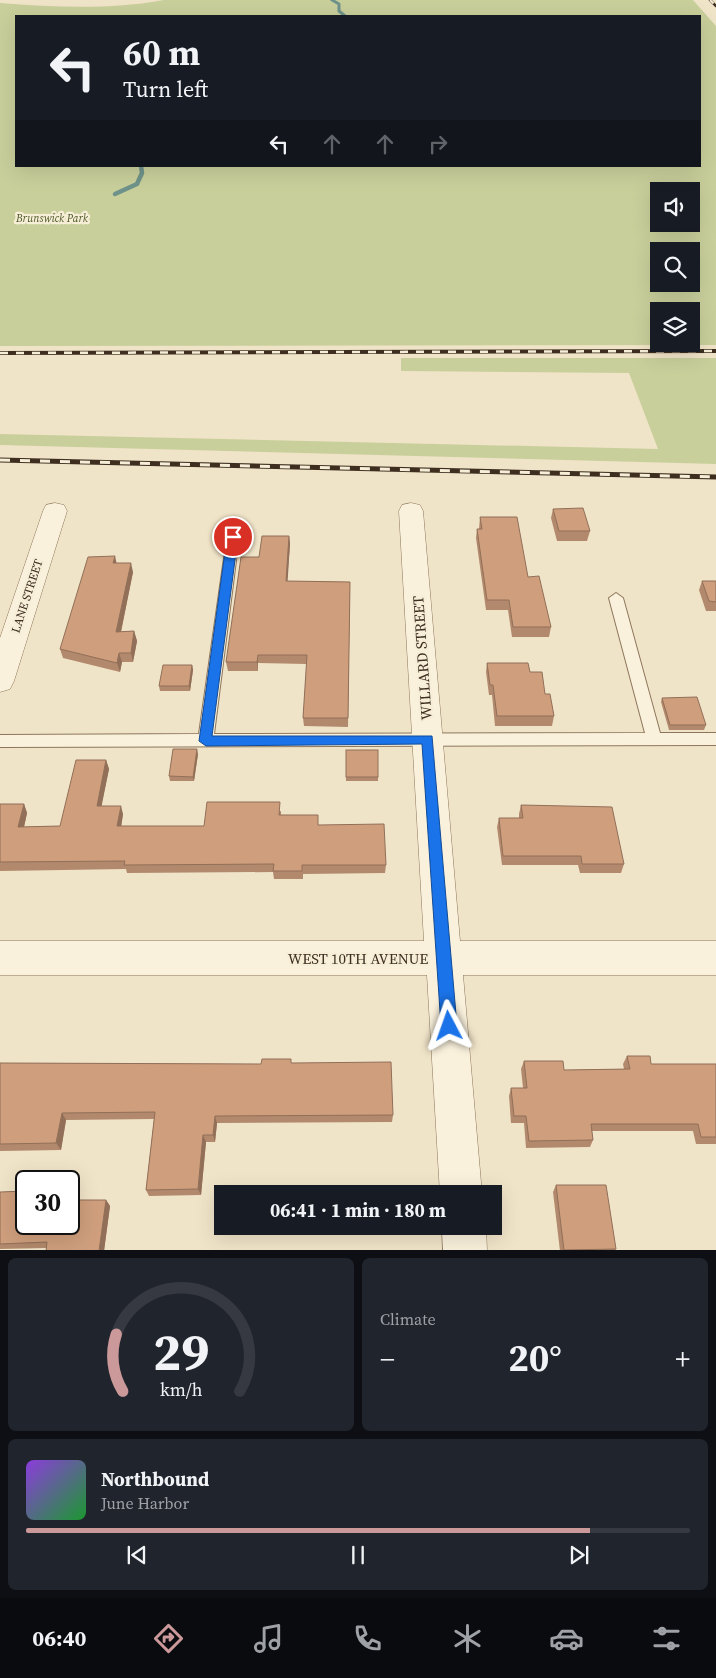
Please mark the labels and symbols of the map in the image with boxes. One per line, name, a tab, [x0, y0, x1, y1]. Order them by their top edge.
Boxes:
park label: Brunswick Park	[15, 211, 89, 226]
pin	[212, 516, 254, 558]
street label: LANE STREET	[8, 556, 47, 635]
street label: WILLARD STREET	[407, 595, 437, 721]
street label: WEST 10TH AVENUE	[288, 948, 428, 969]
position arrow	[422, 999, 474, 1051]
speed limit sign: 30	[15, 1170, 80, 1235]

